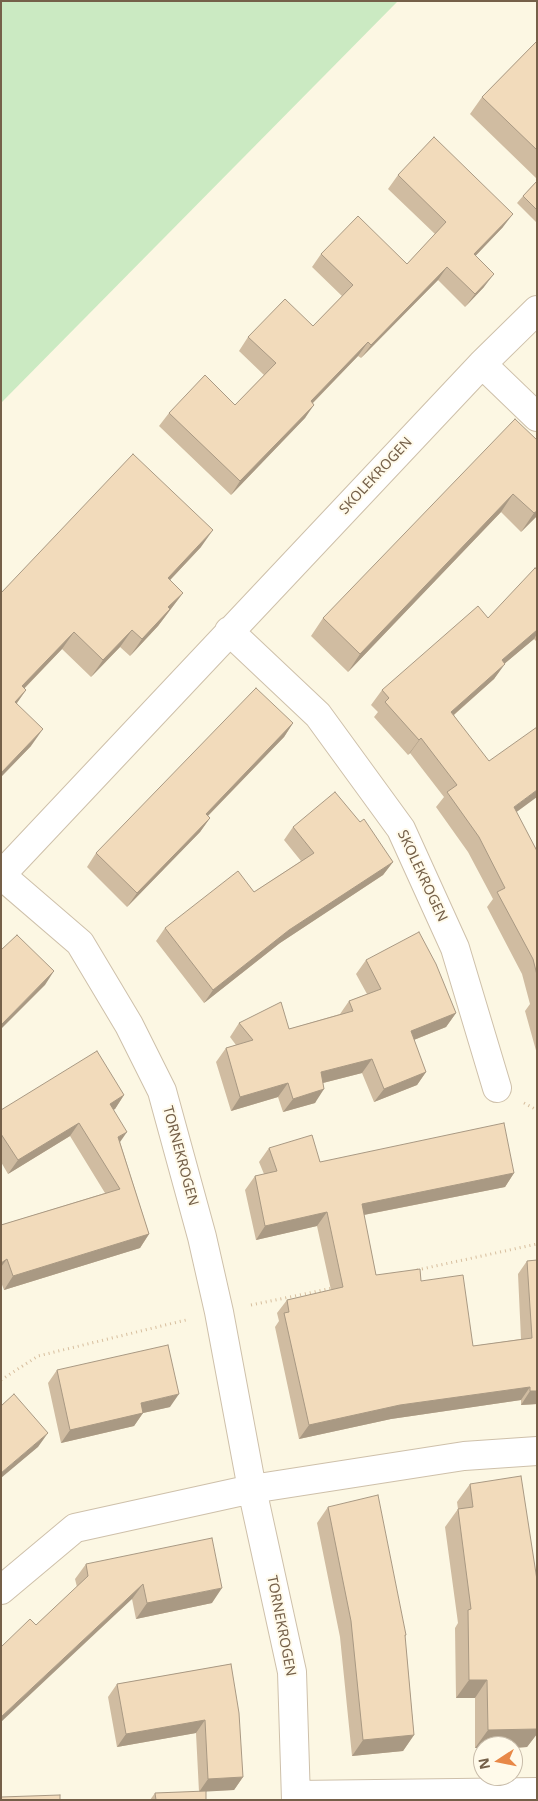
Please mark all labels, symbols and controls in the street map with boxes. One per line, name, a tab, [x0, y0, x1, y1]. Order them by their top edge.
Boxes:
street label: SKOLEKROGEN	[336, 434, 416, 518]
street label: SKOLEKROGEN	[393, 828, 451, 924]
street label: TORNEKROGEN	[159, 1104, 201, 1208]
street label: TORNEKROGEN	[263, 1574, 299, 1678]
north arrow	[473, 1736, 523, 1786]
text: N	[473, 1756, 494, 1771]

